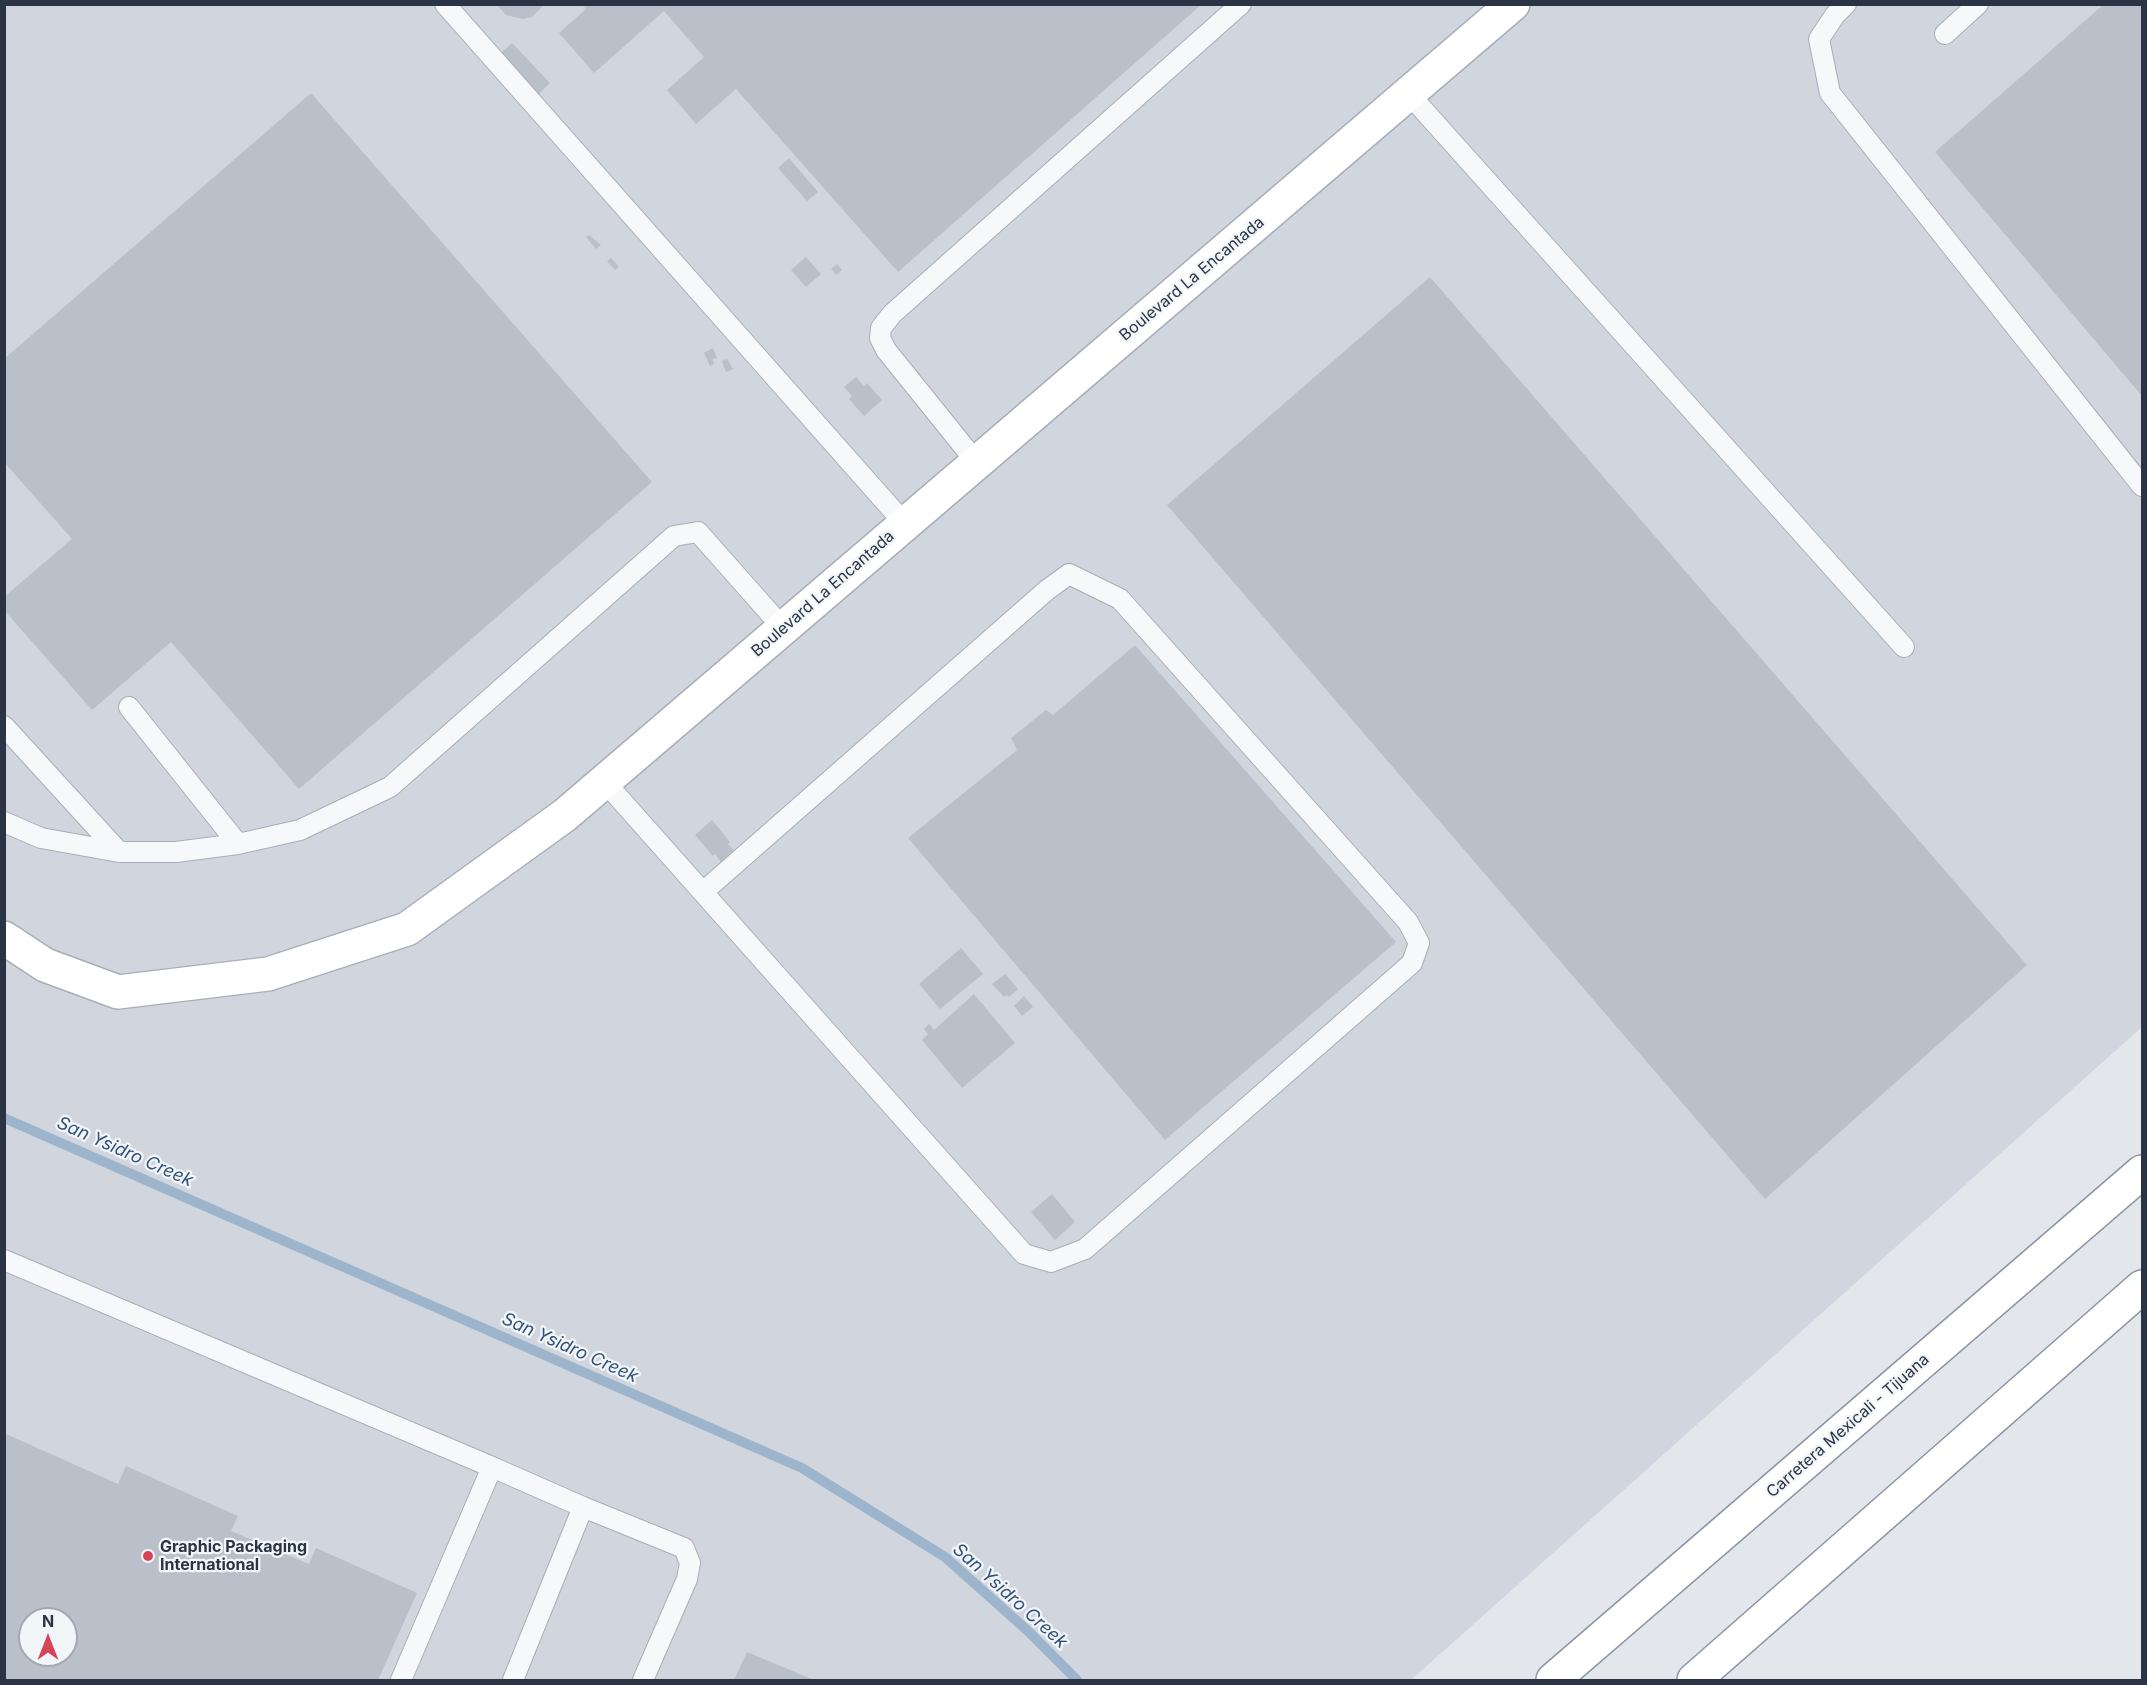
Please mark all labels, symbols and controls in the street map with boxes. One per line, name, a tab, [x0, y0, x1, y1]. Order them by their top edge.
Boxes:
street label: Boulevard La Encantada	[1116, 213, 1268, 345]
street label: Boulevard La Encantada	[748, 527, 898, 661]
water label: San Ysidro Creek	[54, 1112, 196, 1192]
water label: San Ysidro Creek	[499, 1308, 641, 1388]
street label: Carretera Mexicali - Tijuana	[1763, 1350, 1933, 1502]
place label: Graphic Packaging International	[160, 1537, 307, 1575]
water label: San Ysidro Creek	[948, 1539, 1072, 1653]
marker: Graphic Packaging International	[141, 1549, 155, 1563]
north arrow	[18, 1607, 78, 1667]
text: N	[42, 1611, 54, 1631]

